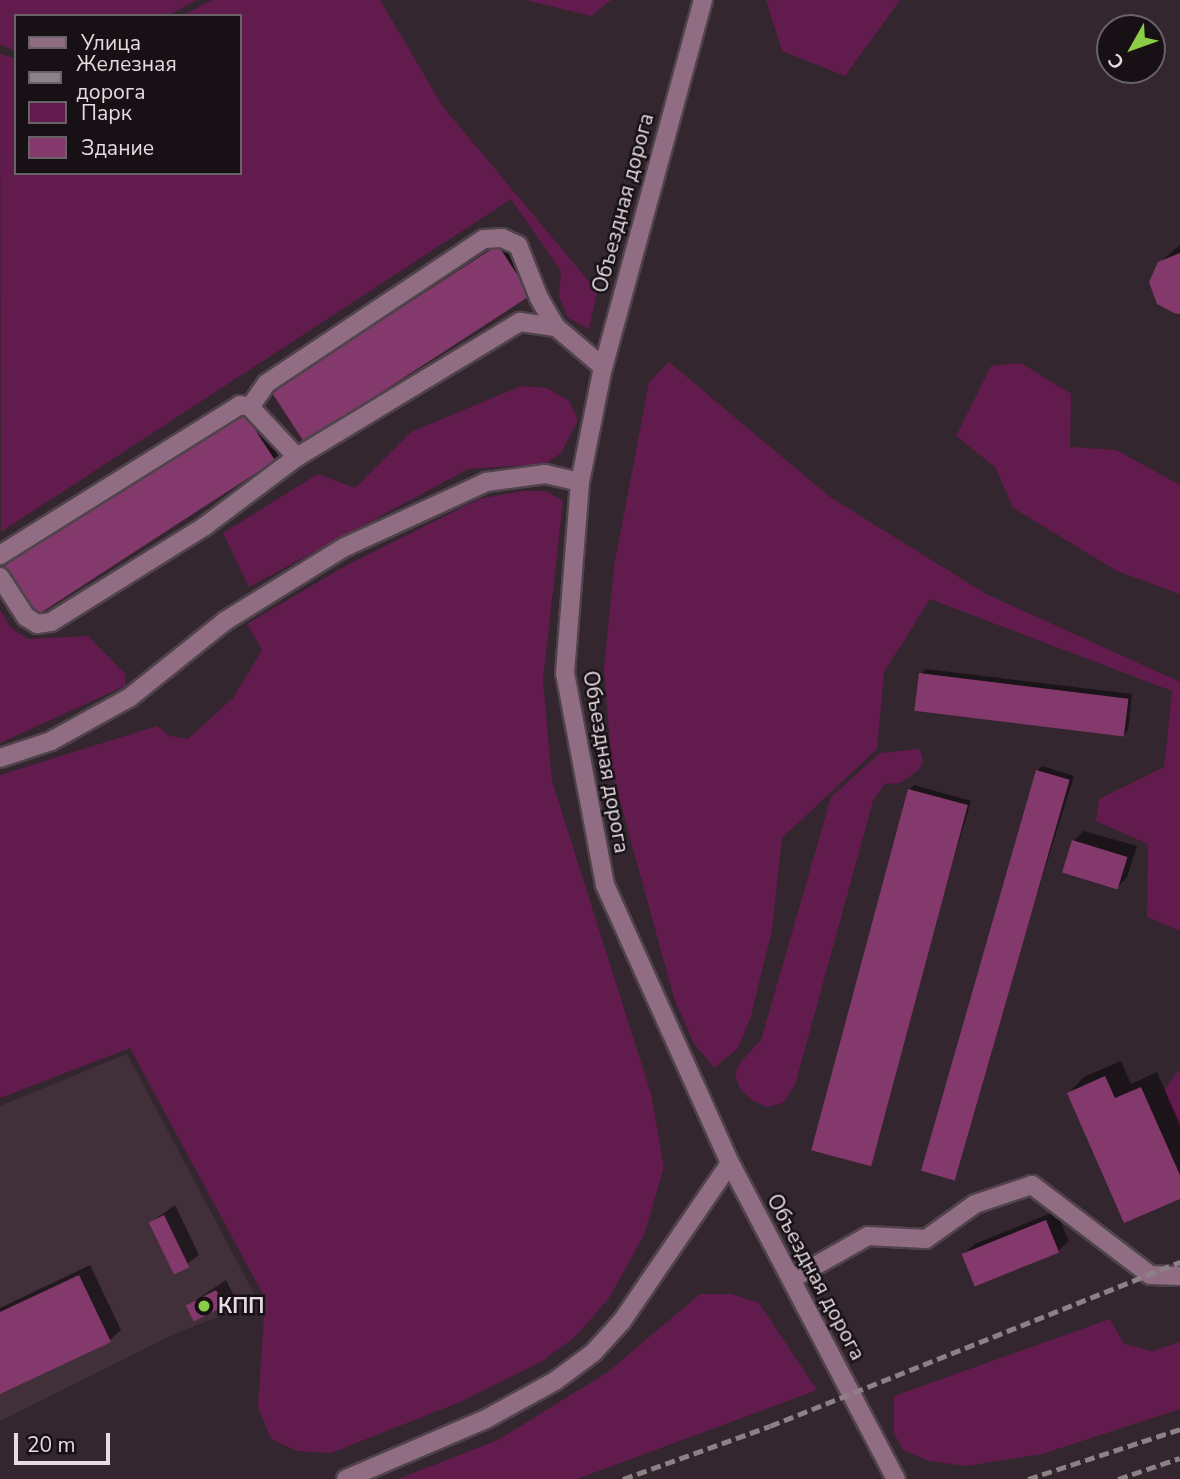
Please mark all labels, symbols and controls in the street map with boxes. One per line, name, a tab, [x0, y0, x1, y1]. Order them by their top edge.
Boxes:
legend	[14, 14, 242, 175]
north arrow	[1096, 14, 1166, 84]
text: Улица	[81, 29, 141, 57]
text: С	[1102, 48, 1131, 75]
text: Железная дорога	[76, 50, 177, 106]
text: Парк	[81, 99, 132, 127]
street label: Объездная дорога	[587, 110, 659, 296]
text: Здание	[81, 134, 154, 162]
street label: Объездная дорога	[578, 669, 634, 855]
street label: Объездная дорога	[761, 1189, 871, 1365]
place label: КПП	[218, 1293, 264, 1319]
marker: КПП	[196, 1298, 212, 1314]
scale bar	[18, 1420, 114, 1464]
text: 20 m	[27, 1431, 76, 1459]

